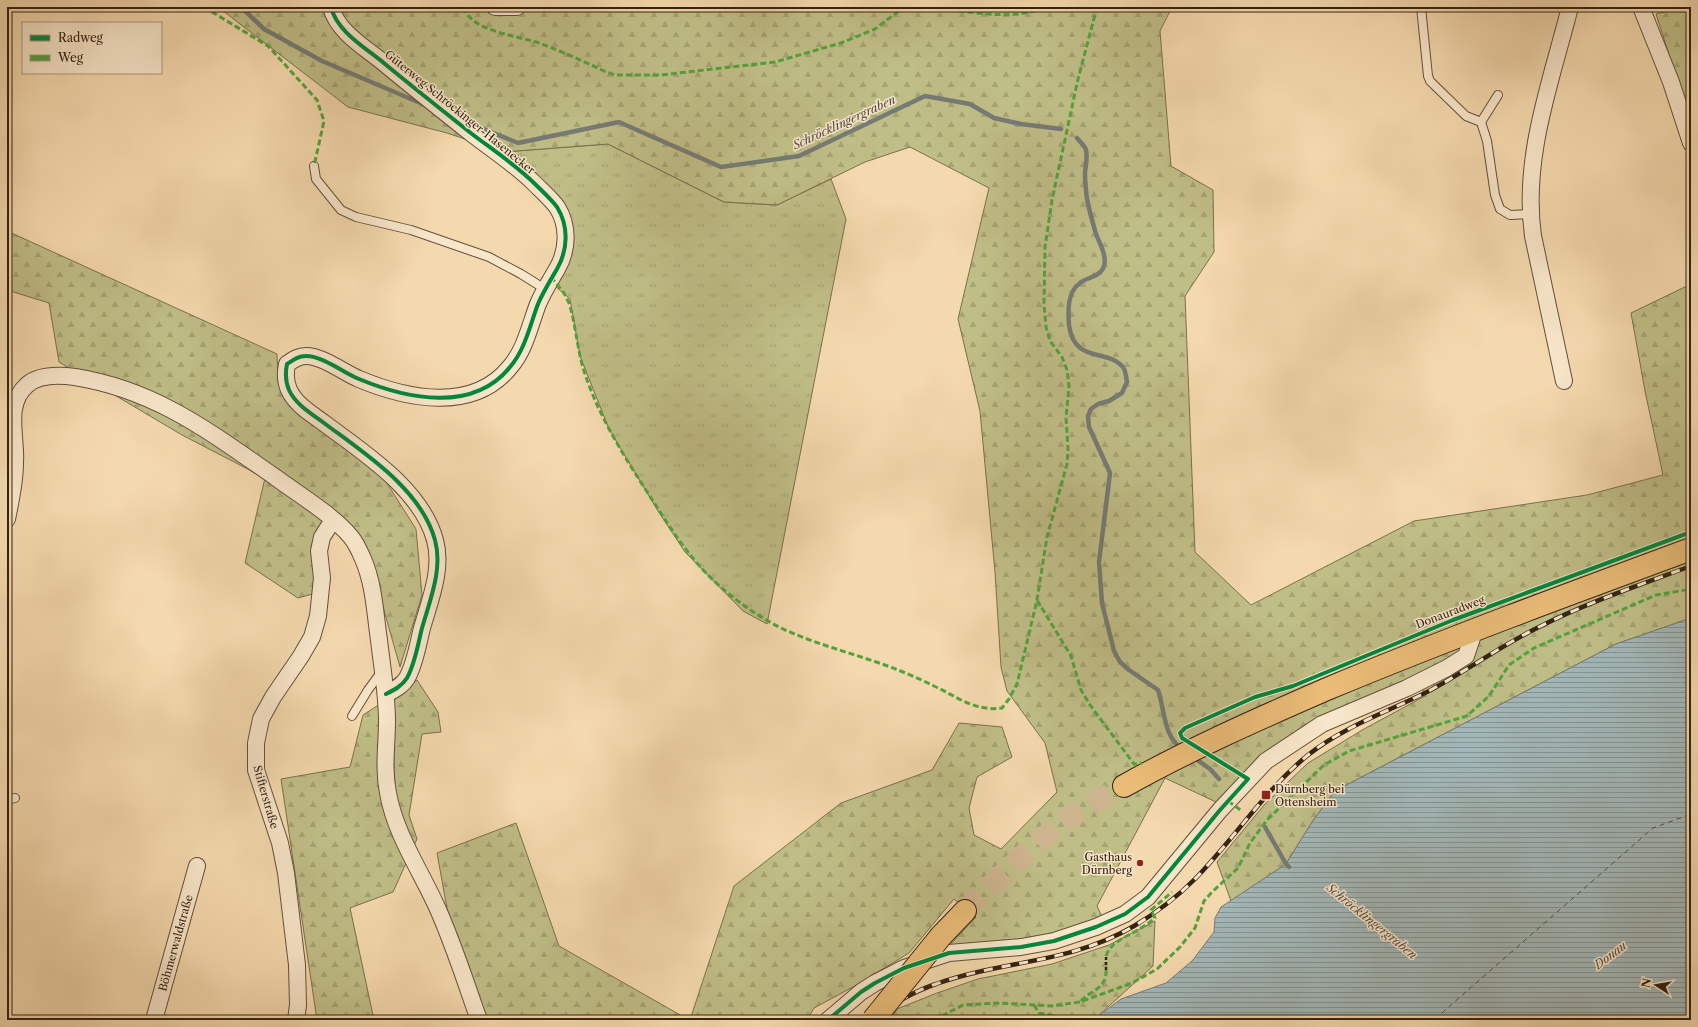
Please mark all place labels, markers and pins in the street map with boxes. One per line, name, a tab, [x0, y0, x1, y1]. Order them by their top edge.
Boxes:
place label: Dürnberg bei Ottensheim	[1275, 782, 1345, 809]
marker: Dürnberg bei Ottensheim	[1260, 789, 1272, 801]
place label: Gasthaus Dürnberg	[1082, 850, 1132, 877]
marker: Gasthaus Dürnberg	[1135, 858, 1145, 868]

